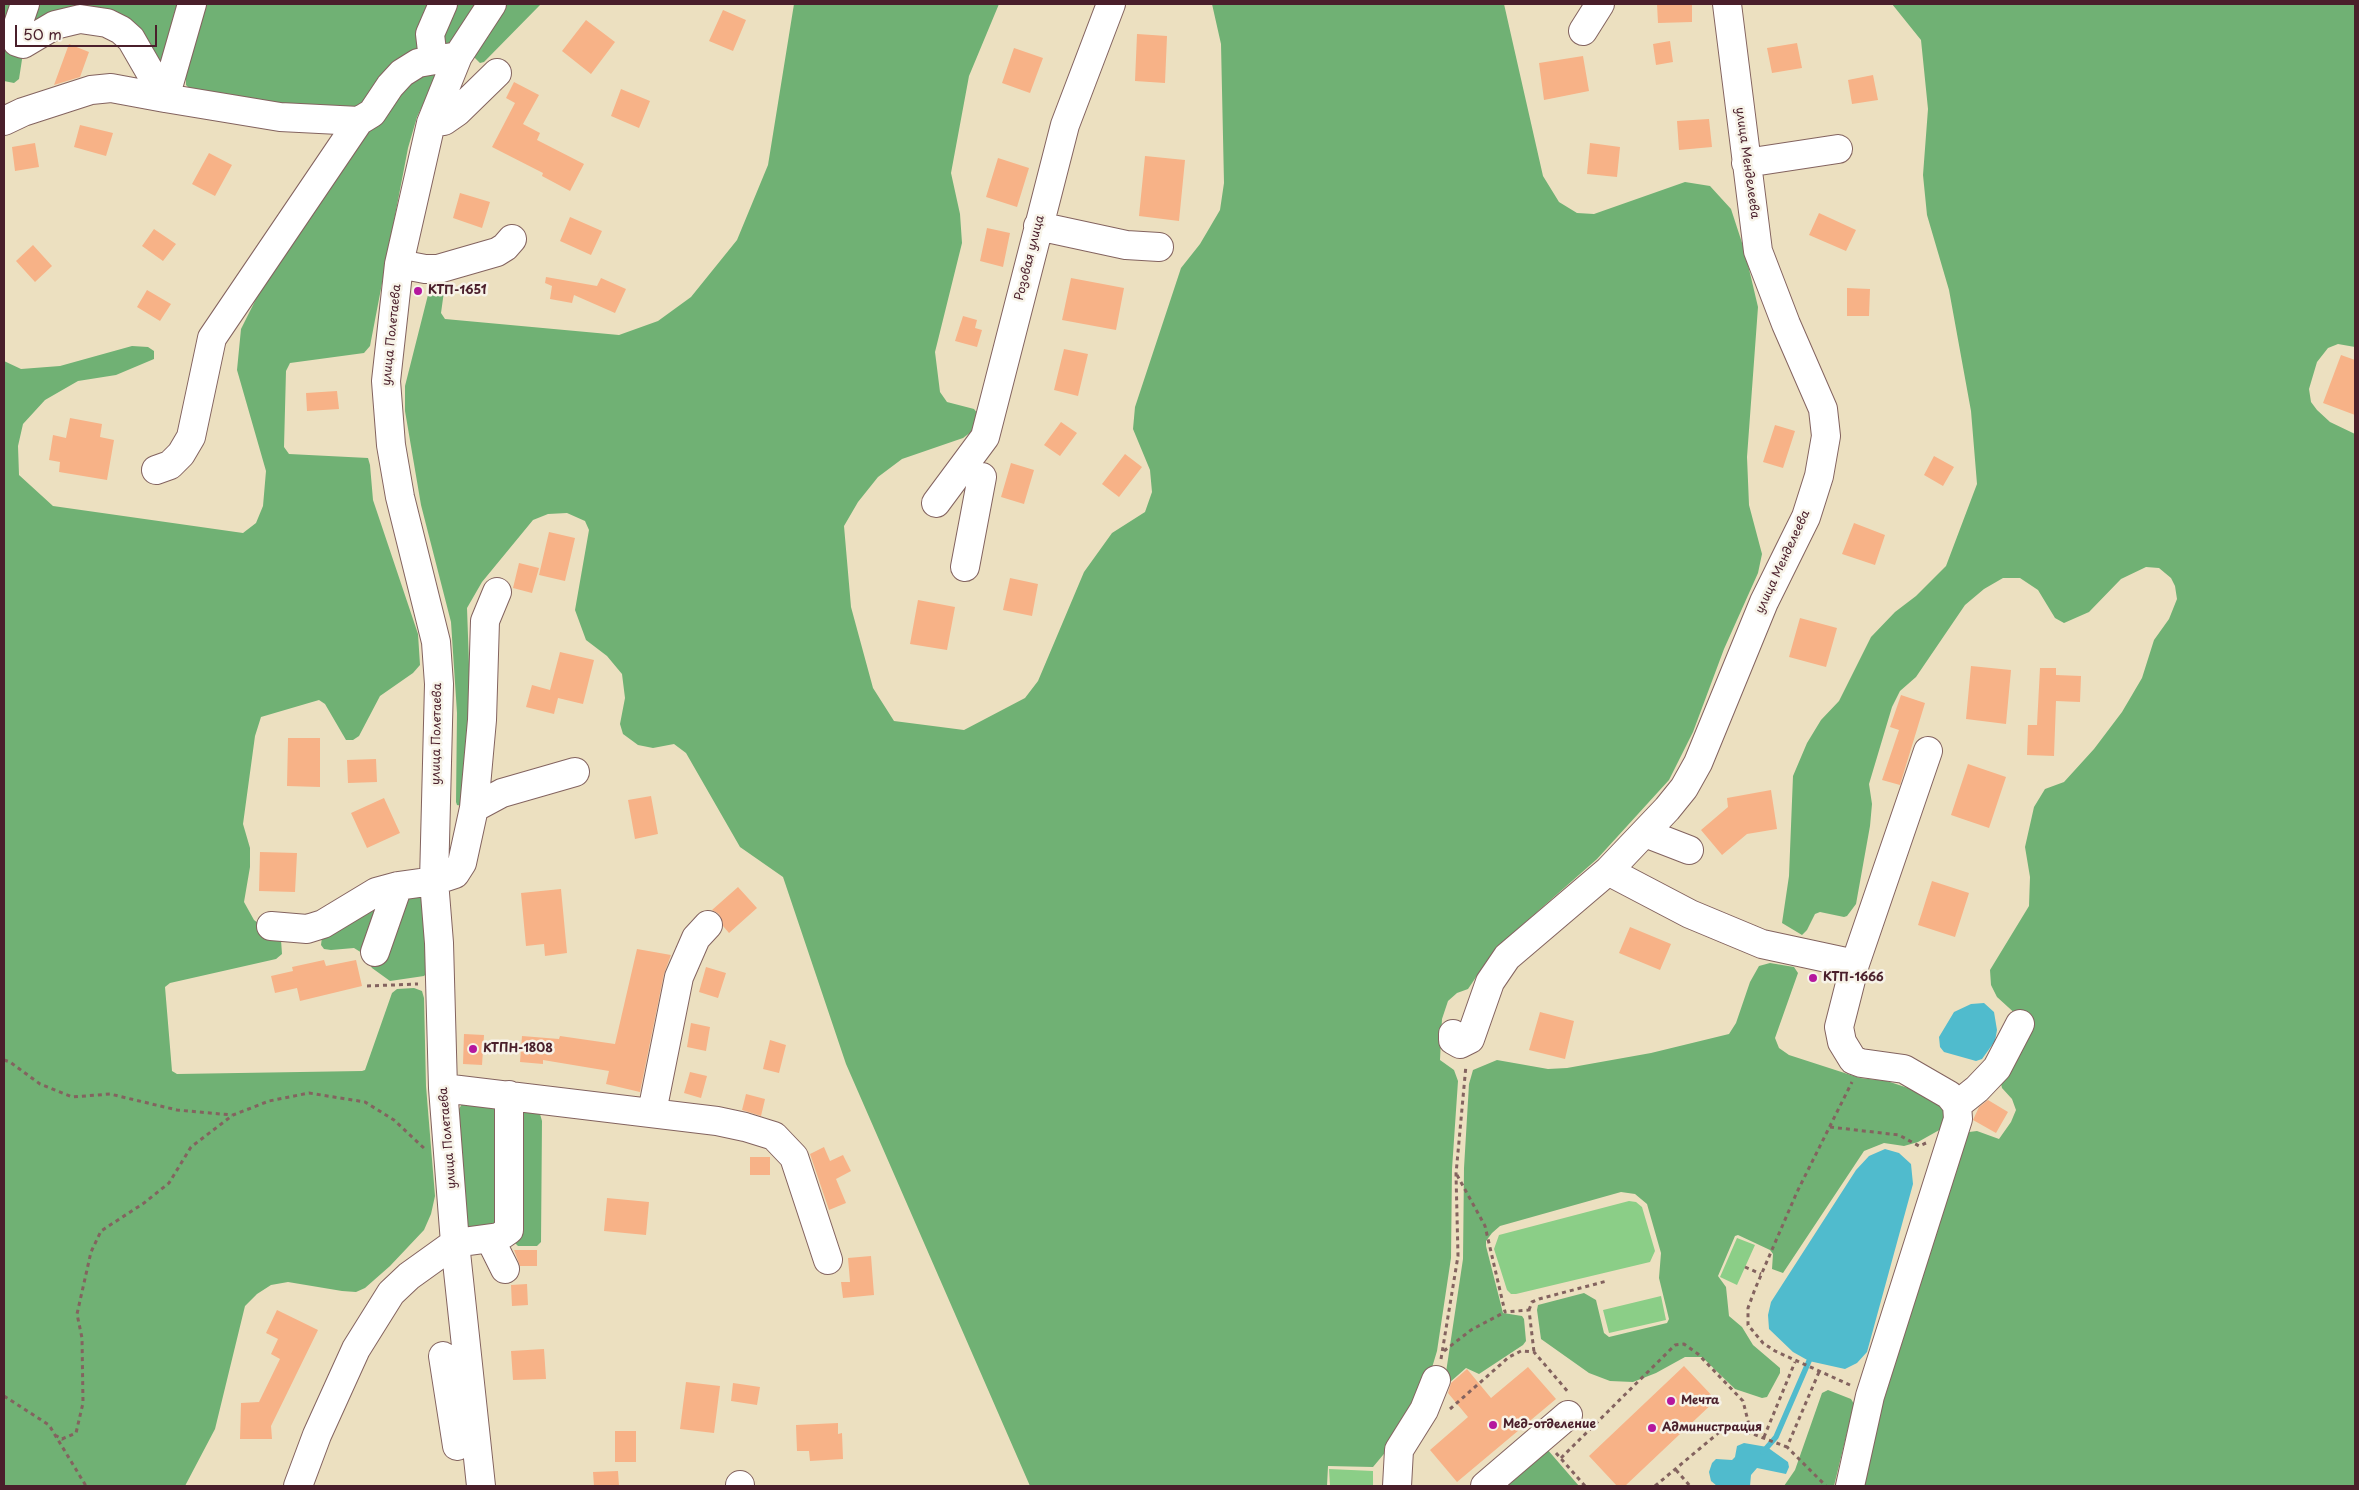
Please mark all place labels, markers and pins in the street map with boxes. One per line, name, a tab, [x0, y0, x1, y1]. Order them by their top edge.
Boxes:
place label: КТП-1651	[428, 284, 486, 298]
marker: КТП-1651	[412, 285, 424, 297]
place label: КТП-1666	[1823, 971, 1884, 985]
marker: КТП-1666	[1807, 972, 1819, 984]
place label: КТПН-1808	[483, 1042, 553, 1056]
marker: КТПН-1808	[467, 1043, 479, 1055]
place label: Мечта	[1681, 1394, 1719, 1408]
marker: Мечта	[1665, 1395, 1677, 1407]
place label: Мед-отделение	[1503, 1418, 1596, 1432]
marker: Мед-отделение	[1487, 1419, 1499, 1431]
place label: Администрация	[1662, 1421, 1762, 1435]
marker: Администрация	[1646, 1422, 1658, 1434]

